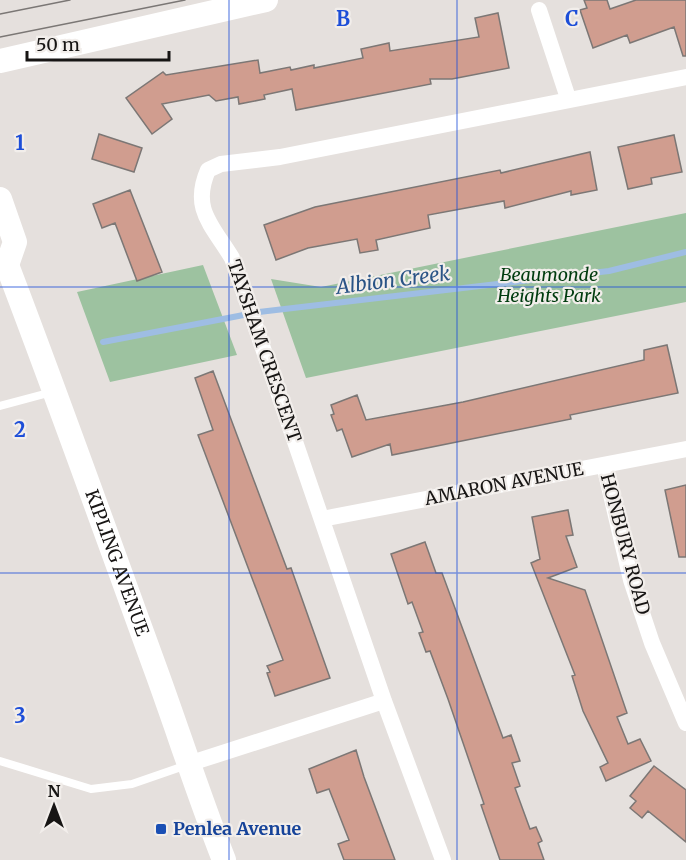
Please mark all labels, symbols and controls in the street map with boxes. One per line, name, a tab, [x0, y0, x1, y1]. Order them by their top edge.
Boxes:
text: B	[336, 6, 350, 31]
text: C	[565, 6, 579, 31]
scale bar	[27, 24, 170, 62]
text: 50 m	[36, 33, 80, 56]
text: 1	[15, 130, 25, 155]
street label: TAYSHAM CRESCENT	[222, 257, 307, 446]
water label: Albion Creek	[333, 260, 451, 299]
park label: Beaumonde Heights Park	[496, 263, 601, 307]
text: 2	[14, 417, 26, 442]
street label: AMARON AVENUE	[422, 457, 586, 510]
street label: HONBURY ROAD	[596, 471, 655, 617]
street label: KIPLING AVENUE	[80, 486, 155, 639]
text: 3	[14, 703, 26, 728]
north arrow	[24, 776, 84, 836]
text: N	[48, 781, 61, 801]
place label: Penlea Avenue	[173, 817, 302, 840]
marker: Penlea Avenue	[154, 822, 168, 836]

